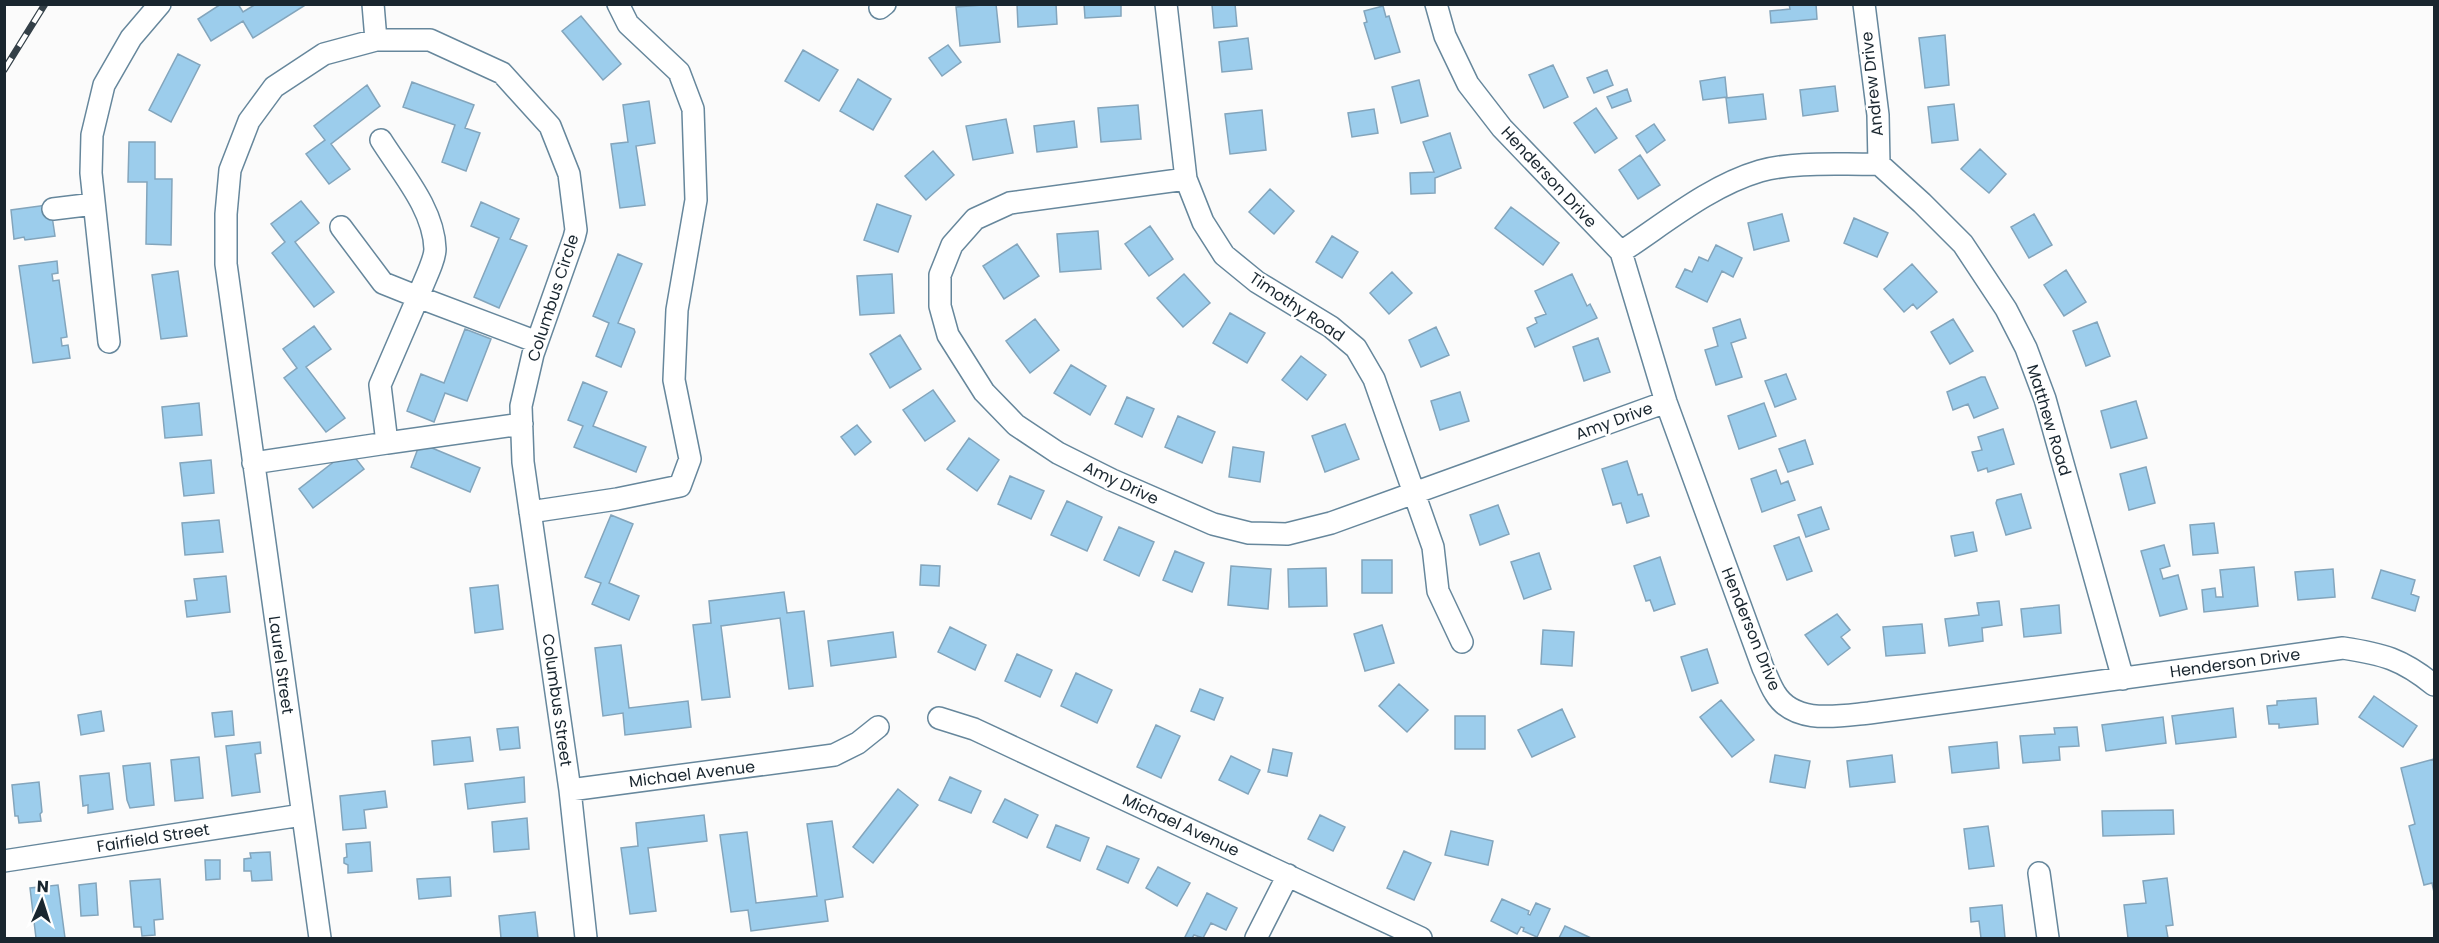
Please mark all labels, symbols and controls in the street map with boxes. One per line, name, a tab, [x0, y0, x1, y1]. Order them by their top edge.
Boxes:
street label: Andrew Drive	[1855, 30, 1889, 138]
street label: Henderson Drive	[1496, 121, 1602, 233]
street label: Columbus Circle	[522, 231, 584, 365]
street label: Timothy Road	[1245, 267, 1349, 347]
street label: Matthew Road	[2021, 361, 2077, 479]
street label: Amy Drive	[1572, 396, 1656, 446]
street label: Amy Drive	[1080, 456, 1162, 510]
street label: Henderson Drive	[1716, 564, 1786, 694]
street label: Laurel Street	[263, 614, 299, 716]
street label: Columbus Street	[536, 632, 578, 768]
street label: Henderson Drive	[2168, 642, 2302, 684]
street label: Michael Avenue	[628, 755, 756, 793]
street label: Michael Avenue	[1119, 788, 1243, 862]
street label: Fairfield Street	[95, 818, 211, 858]
north arrow	[12, 871, 72, 931]
text: N	[36, 875, 49, 898]

